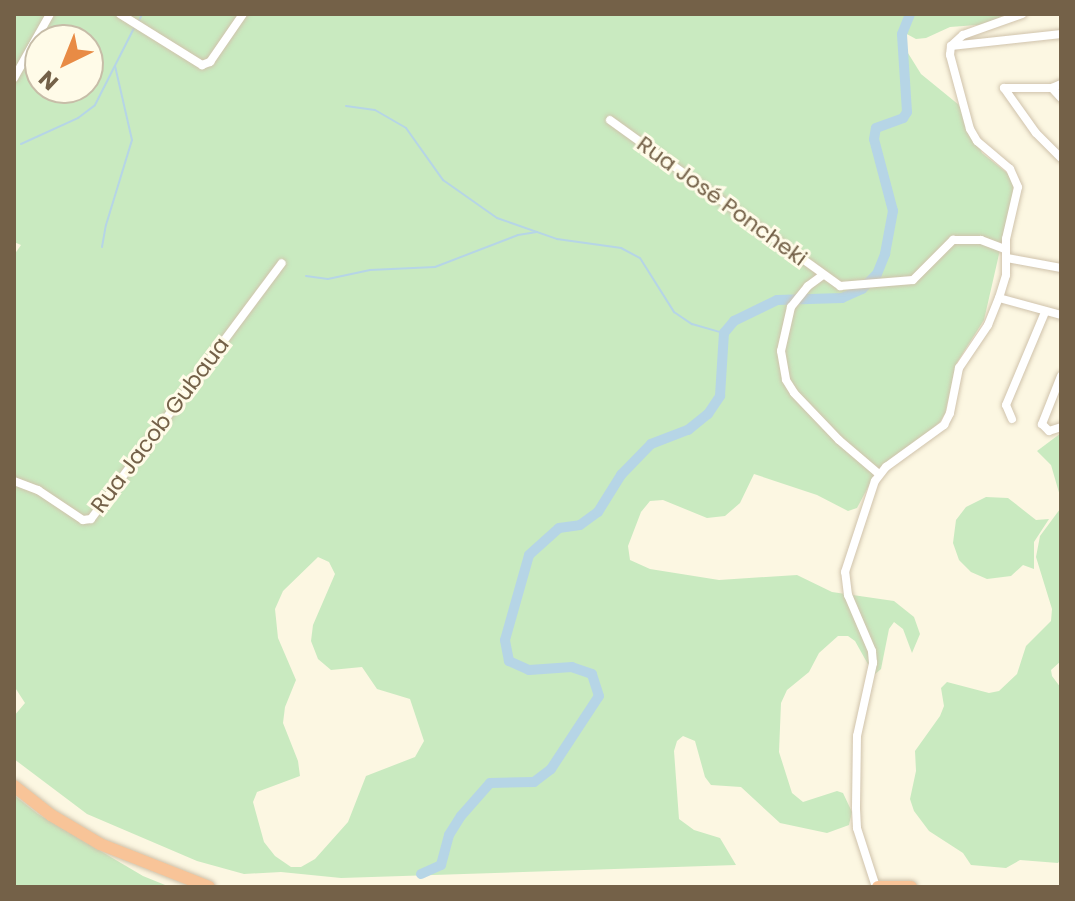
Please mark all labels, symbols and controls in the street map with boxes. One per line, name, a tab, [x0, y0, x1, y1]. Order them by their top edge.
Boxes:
north arrow	[24, 24, 104, 104]
text: N	[32, 63, 65, 97]
street label: Rua José Poncheki	[632, 130, 812, 272]
street label: Rua Jacob Gubaua	[85, 332, 235, 518]

